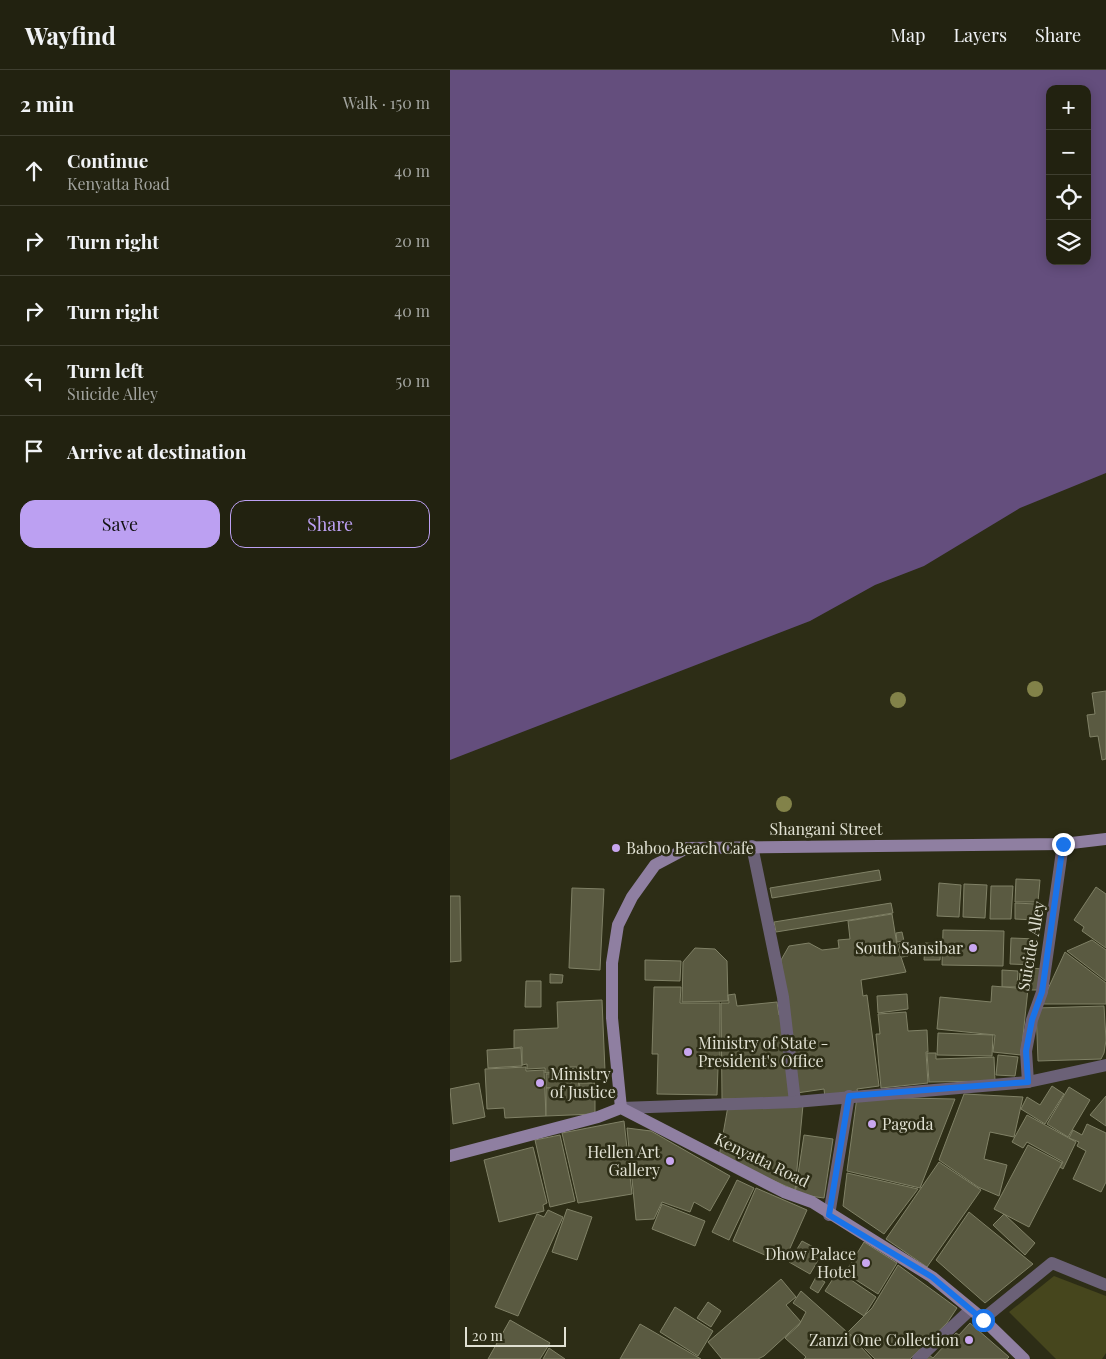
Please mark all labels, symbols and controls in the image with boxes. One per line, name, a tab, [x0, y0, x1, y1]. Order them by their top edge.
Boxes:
text: Wayfind	[25, 19, 116, 51]
text: Map	[890, 23, 925, 47]
text: Layers	[953, 23, 1007, 47]
text: Share	[1035, 23, 1081, 47]
map controls	[1046, 85, 1091, 265]
button: +	[1046, 85, 1091, 130]
text: 2 min	[20, 89, 74, 117]
text: Walk · 150 m	[343, 92, 430, 113]
button: −	[1046, 130, 1091, 175]
text: Continue	[67, 147, 148, 173]
icon: ahead	[20, 157, 48, 185]
text: 40 m	[394, 160, 430, 181]
text: Kenyatta Road	[67, 173, 170, 194]
button: locate	[1046, 175, 1091, 220]
button: layers	[1046, 220, 1091, 265]
icon: right	[20, 227, 48, 255]
text: Turn right	[67, 228, 159, 254]
text: 20 m	[395, 230, 430, 251]
icon: right	[20, 297, 48, 325]
text: Turn right	[67, 298, 159, 324]
text: 40 m	[394, 300, 430, 321]
text: Turn left	[67, 357, 144, 383]
icon: left	[20, 367, 48, 395]
text: 50 m	[396, 370, 430, 391]
text: Suicide Alley	[67, 383, 158, 404]
icon: arrive	[20, 437, 48, 465]
text: Arrive at destination	[67, 438, 247, 464]
button: Save	[20, 500, 220, 548]
button: Share	[230, 500, 430, 548]
street label: Shangani Street	[770, 818, 883, 839]
route end	[1052, 833, 1075, 856]
place label: Baboo Beach Cafe	[626, 837, 754, 858]
marker: Baboo Beach Cafe	[610, 842, 622, 854]
street label: Suicide Alley	[1012, 899, 1049, 993]
place label: South Sansibar	[855, 937, 963, 958]
marker: South Sansibar	[967, 942, 979, 954]
place label: Ministry of State - President's Office	[698, 1032, 829, 1071]
marker: Ministry of State - President's Office	[682, 1046, 694, 1058]
place label: Ministry of Justice	[550, 1063, 616, 1102]
marker: Ministry of Justice	[534, 1077, 546, 1089]
place label: Pagoda	[882, 1113, 934, 1134]
marker: Pagoda	[866, 1118, 878, 1130]
street label: Kenyatta Road	[711, 1128, 813, 1192]
place label: Hellen Art Gallery	[587, 1141, 660, 1180]
marker: Hellen Art Gallery	[664, 1155, 676, 1167]
place label: Dhow Palace Hotel	[765, 1243, 856, 1282]
marker: Dhow Palace Hotel	[860, 1257, 872, 1269]
route start	[972, 1309, 995, 1332]
scale bar	[465, 1324, 566, 1347]
text: 20 m	[472, 1326, 503, 1345]
place label: Zanzi One Collection	[809, 1329, 959, 1350]
marker: Zanzi One Collection	[963, 1334, 975, 1346]

